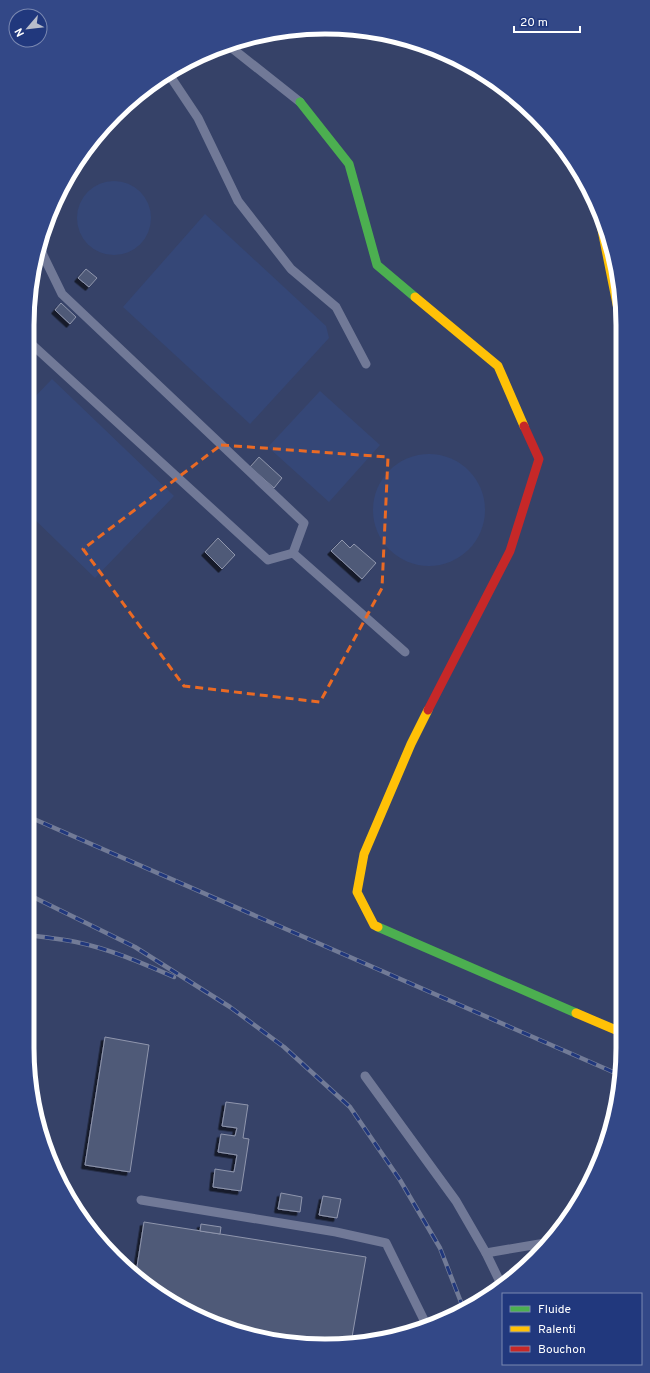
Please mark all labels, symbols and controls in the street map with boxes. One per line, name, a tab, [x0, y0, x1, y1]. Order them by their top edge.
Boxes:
north arrow	[8, 8, 48, 48]
scale bar	[514, 8, 580, 34]
text: 20 m	[520, 15, 548, 31]
text: N	[12, 25, 28, 39]
legend	[502, 1293, 642, 1365]
text: Fluide	[538, 1302, 571, 1318]
text: Ralenti	[538, 1322, 576, 1338]
text: Bouchon	[538, 1342, 586, 1358]

